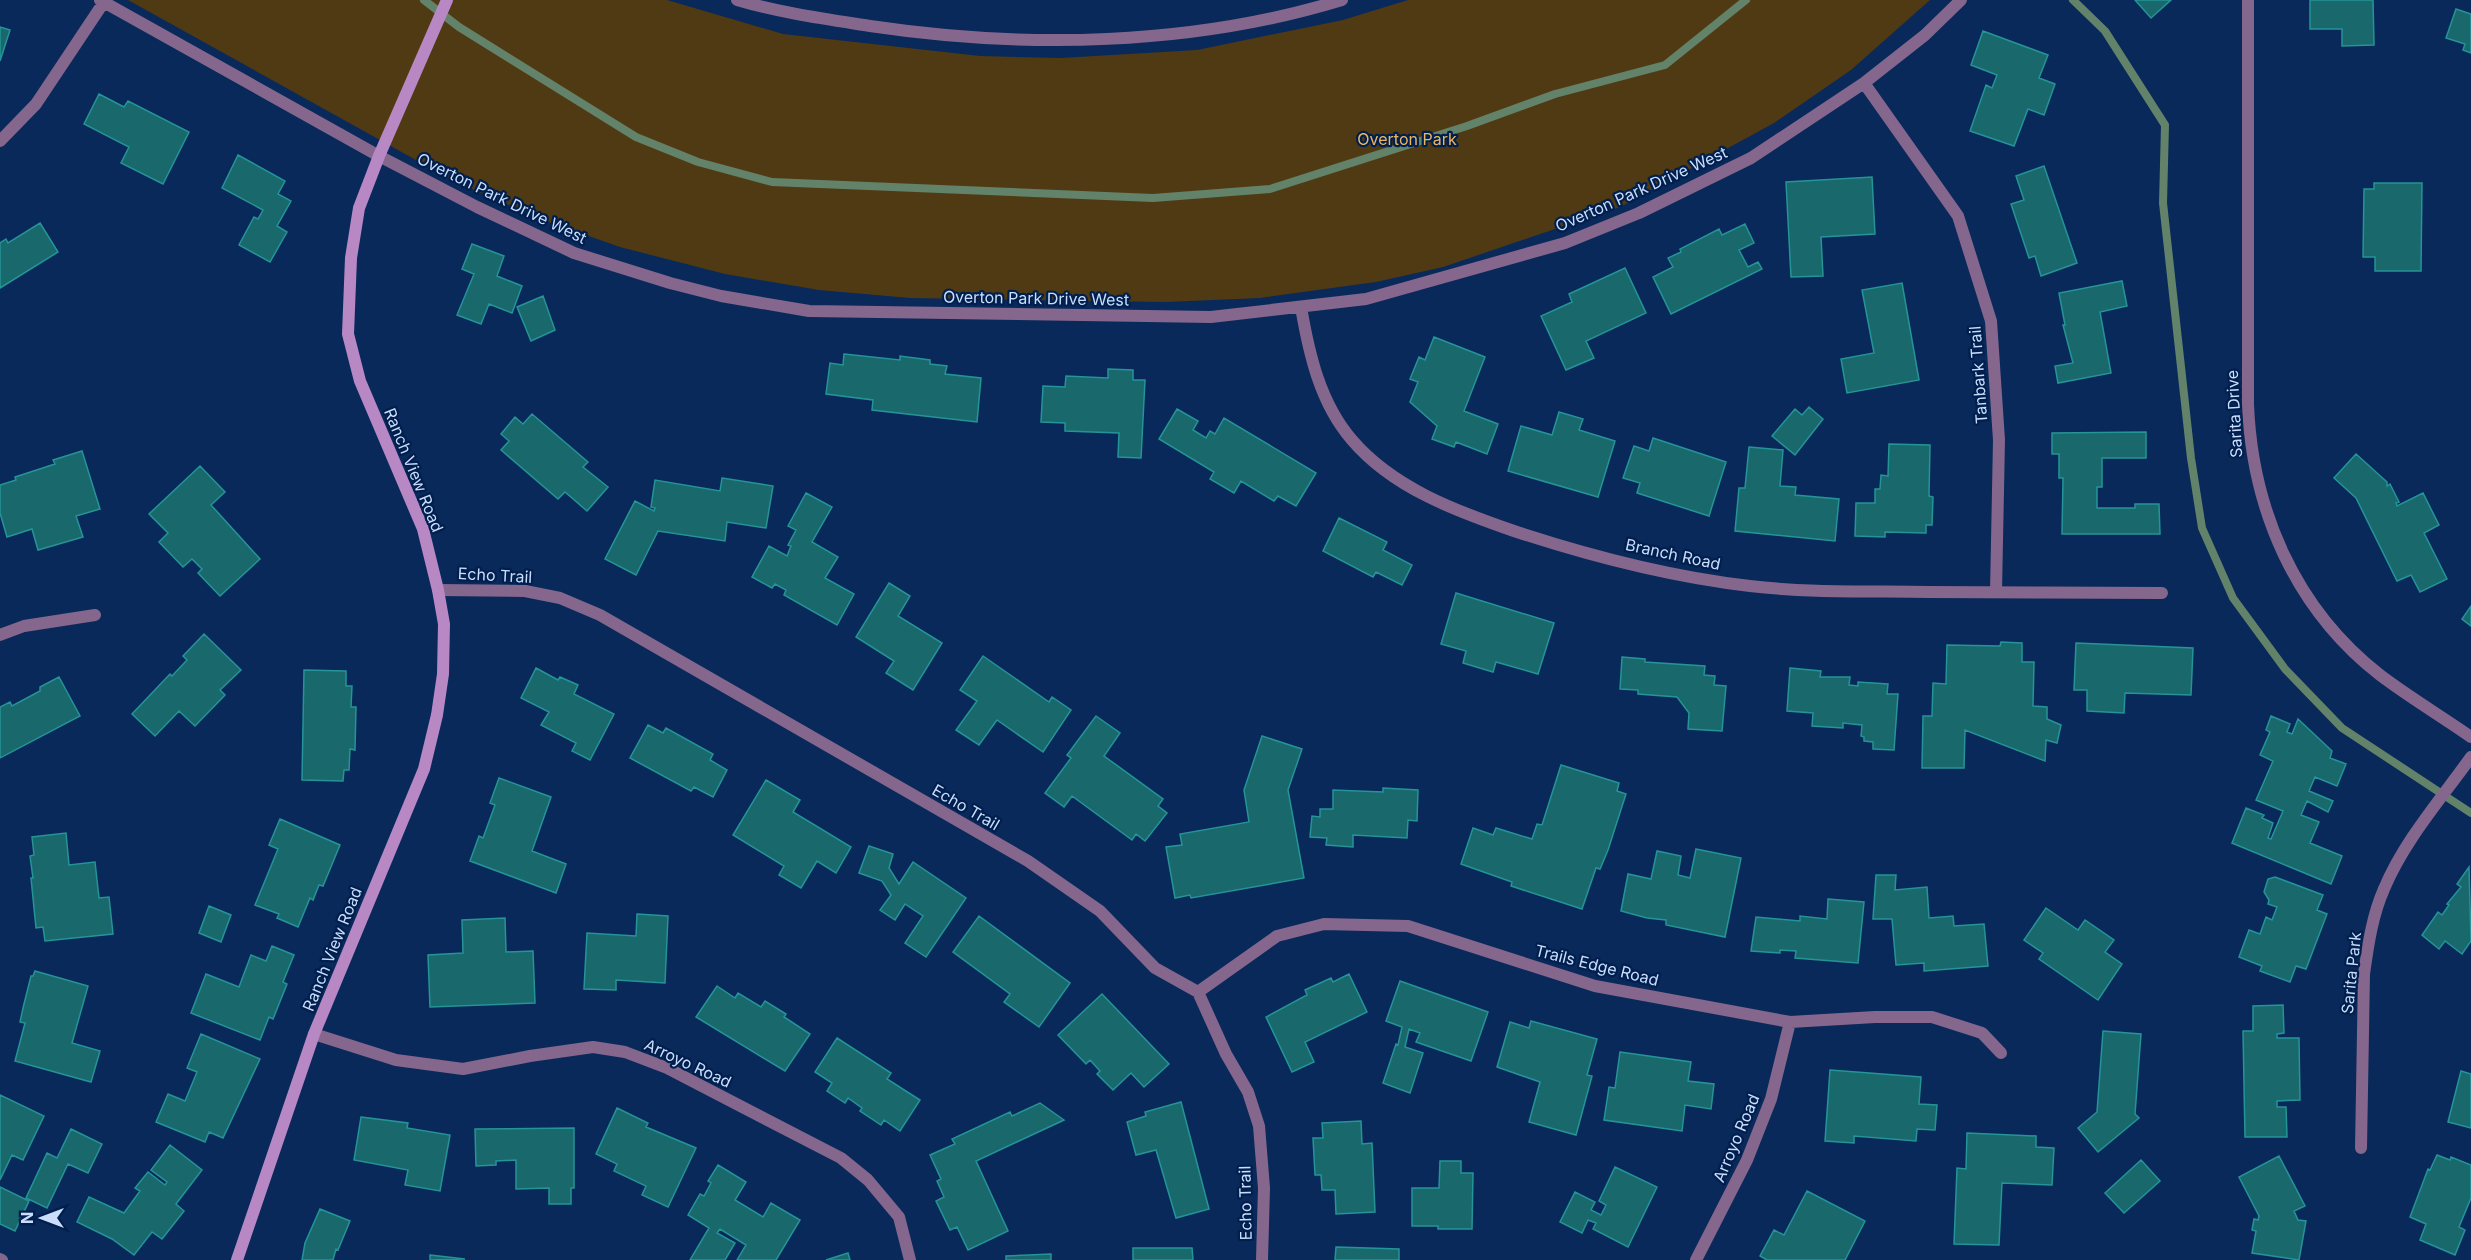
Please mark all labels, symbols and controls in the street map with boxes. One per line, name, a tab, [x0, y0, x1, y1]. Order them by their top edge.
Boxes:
park label: Overton Park	[1357, 129, 1457, 149]
street label: Overton Park Drive West	[1552, 142, 1730, 236]
street label: Overton Park Drive West	[414, 148, 590, 248]
street label: Overton Park Drive West	[943, 286, 1129, 310]
street label: Tanbark Trail	[1965, 325, 1991, 425]
street label: Sarita Drive	[2222, 370, 2246, 458]
street label: Ranch View Road	[380, 405, 448, 535]
street label: Branch Road	[1624, 534, 1722, 574]
street label: Echo Trail	[457, 563, 533, 587]
street label: Echo Trail	[929, 780, 1003, 834]
street label: Ranch View Road	[298, 884, 366, 1014]
street label: Sarita Park	[2337, 931, 2365, 1015]
street label: Trails Edge Road	[1533, 940, 1661, 990]
street label: Arroyo Road	[641, 1034, 735, 1092]
street label: Arroyo Road	[1708, 1091, 1764, 1185]
street label: Echo Trail	[1234, 1166, 1256, 1240]
north arrow	[12, 1188, 72, 1248]
text: N	[17, 1212, 37, 1224]

